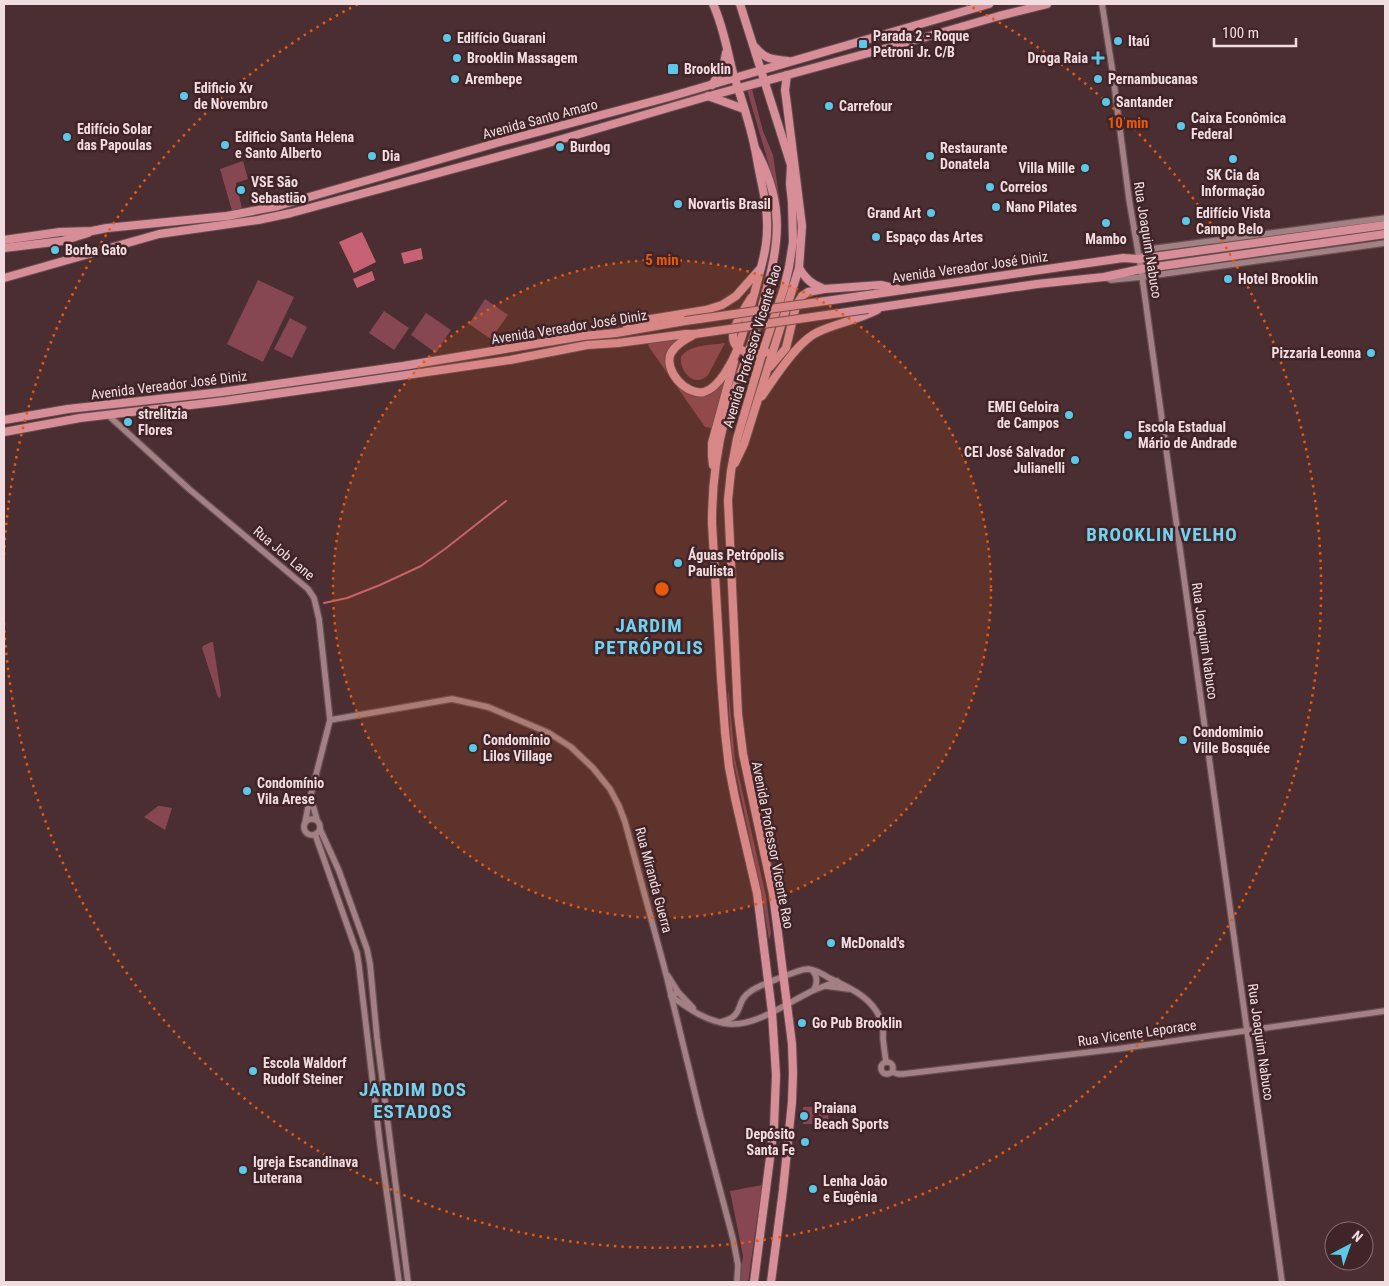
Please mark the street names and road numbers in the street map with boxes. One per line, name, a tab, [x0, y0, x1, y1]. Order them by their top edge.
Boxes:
street label: Avenida Santo Amaro	[481, 96, 599, 142]
street label: Rua Joaquim Nabuco	[1131, 181, 1165, 299]
street label: Avenida Vereador José Diniz	[891, 248, 1049, 286]
street label: Avenida Professor Vicente Rao	[719, 262, 785, 430]
street label: Avenida Vereador José Diniz	[490, 307, 648, 347]
street label: Avenida Vereador José Diniz	[90, 367, 248, 403]
street label: Rua Job Lane	[250, 523, 318, 583]
street label: Rua Joaquim Nabuco	[1189, 582, 1221, 700]
street label: Avenida Professor Vicente Rao	[749, 760, 797, 930]
street label: Rua Miranda Guerra	[632, 825, 676, 935]
street label: Rua Joaquim Nabuco	[1245, 983, 1277, 1101]
street label: Rua Vicente Leporace	[1077, 1017, 1198, 1049]

